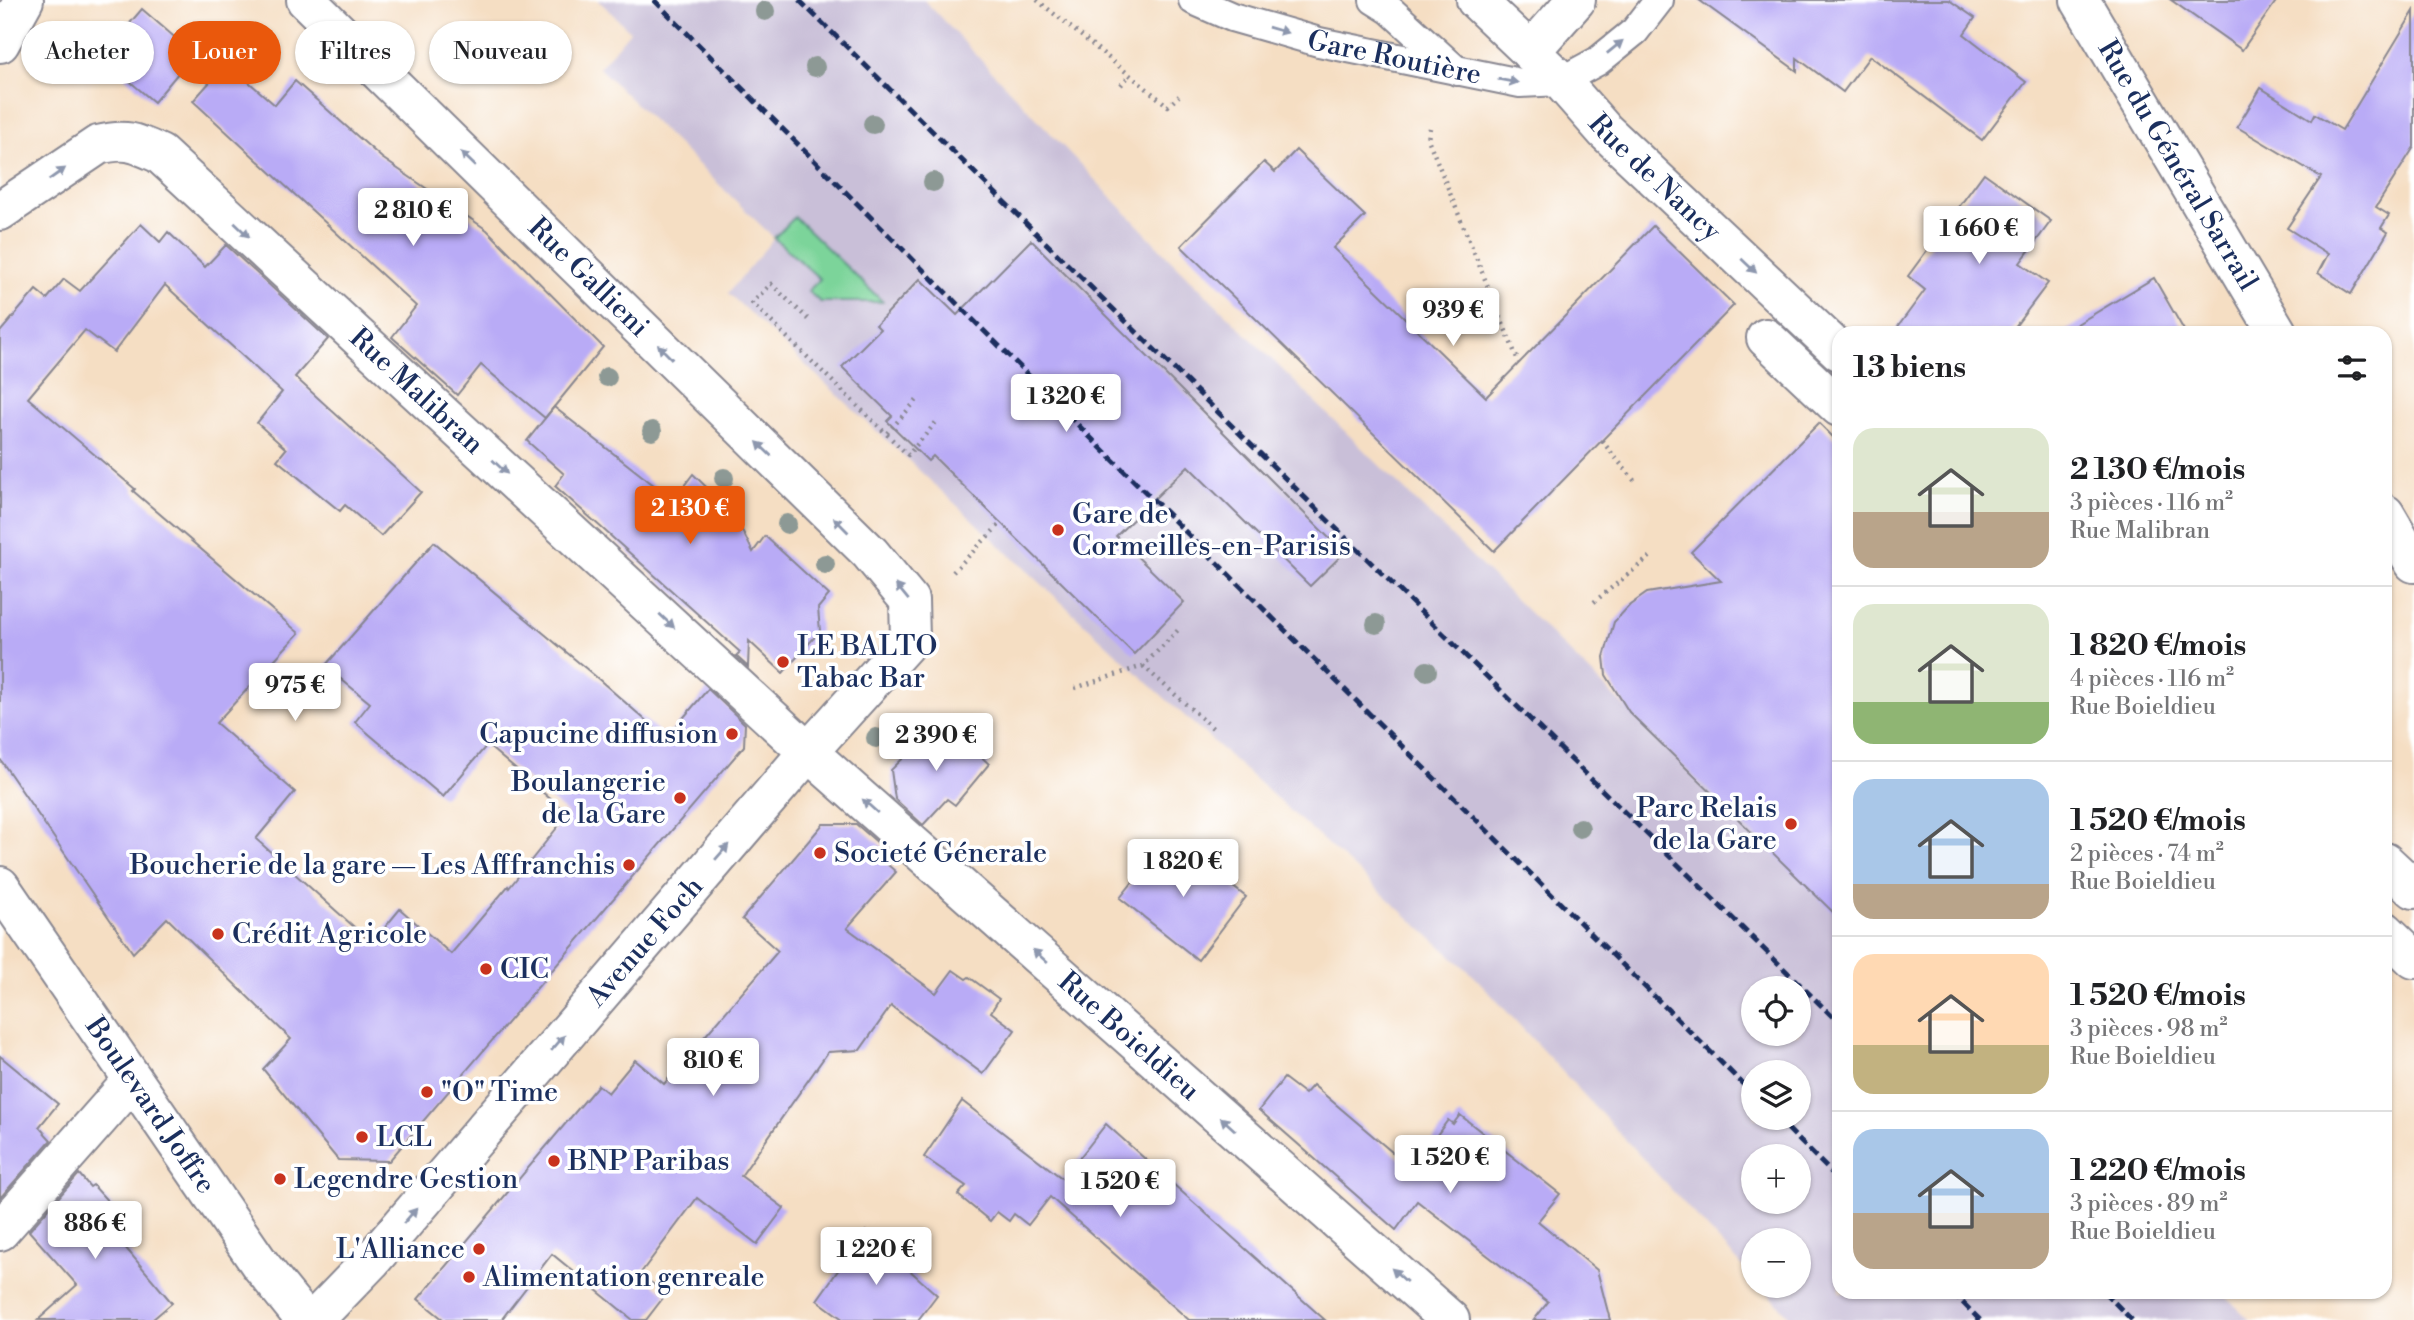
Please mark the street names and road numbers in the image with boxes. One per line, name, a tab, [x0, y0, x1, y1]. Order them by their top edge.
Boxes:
street label: Gare Routière	[1303, 22, 1484, 92]
street label: Rue du Général Sarrail	[2090, 33, 2266, 297]
street label: Rue de Nancy	[1581, 107, 1729, 249]
street label: Rue Gallieni	[521, 210, 657, 344]
street label: Rue Malibran	[342, 320, 491, 462]
street label: Avenue Foch	[578, 870, 711, 1015]
street label: Rue Boieldieu	[1051, 964, 1207, 1108]
street label: Boulevard Joffre	[77, 1009, 224, 1200]

